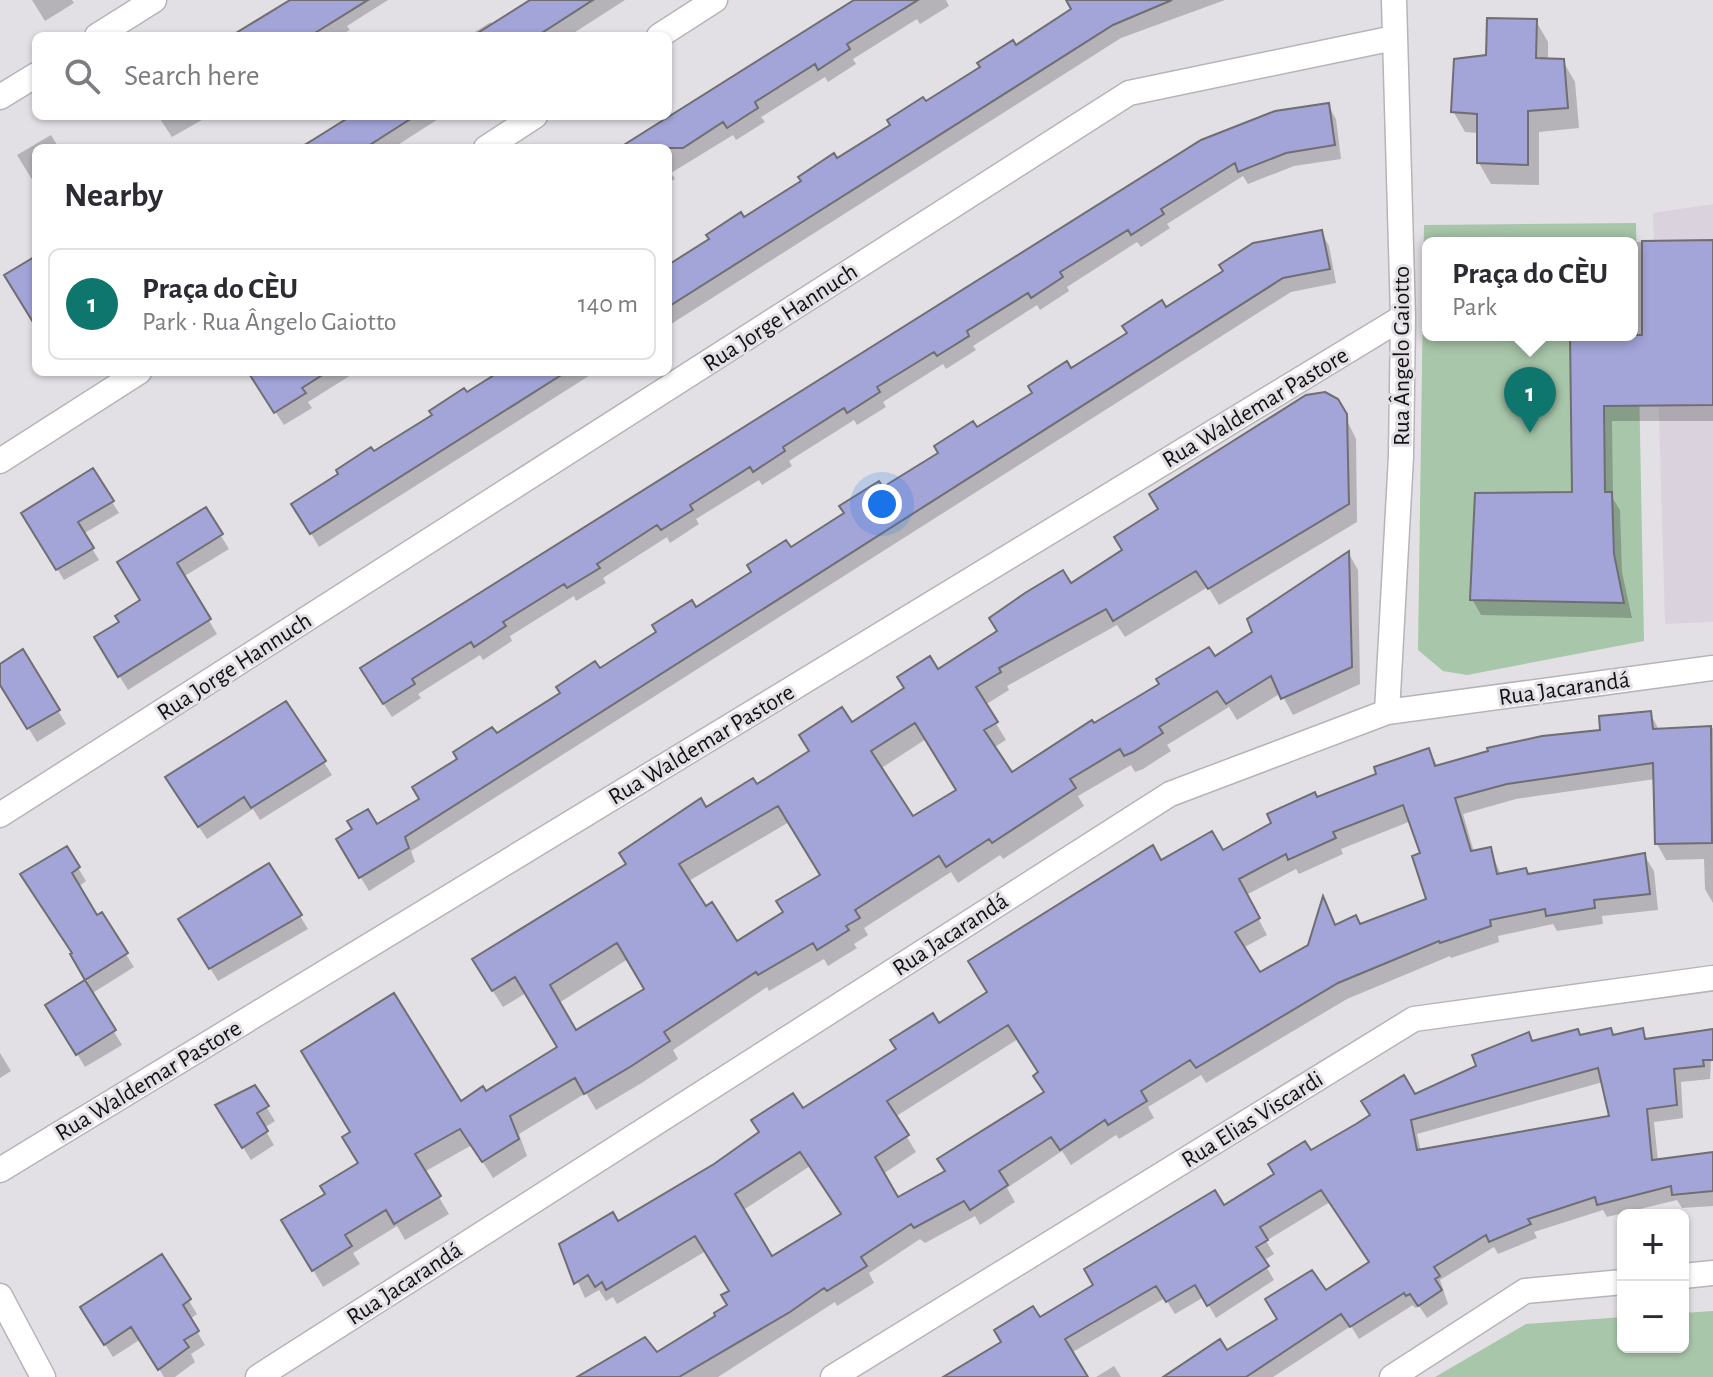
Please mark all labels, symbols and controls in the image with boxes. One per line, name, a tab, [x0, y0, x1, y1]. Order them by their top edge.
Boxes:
search box	[32, 32, 672, 120]
icon: search	[60, 54, 104, 98]
text: Search here	[124, 61, 260, 91]
text: Nearby	[64, 179, 163, 213]
popup	[1422, 237, 1638, 341]
street label: Rua Jorge Hannuch	[699, 259, 862, 376]
text: Praça do CÈU	[1452, 259, 1608, 289]
street label: Rua Ângelo Gaiotto	[1388, 266, 1414, 446]
text: Praça do CÈU	[142, 274, 298, 304]
text: 1	[87, 291, 97, 317]
text: 140 m	[578, 291, 638, 317]
text: Park	[1452, 294, 1497, 320]
text: Park · Rua Ângelo Gaiotto	[142, 309, 397, 335]
street label: Rua Waldemar Pastore	[1158, 343, 1353, 473]
pin: 1	[1504, 367, 1556, 433]
your location	[862, 484, 902, 524]
street label: Rua Jorge Hannuch	[153, 608, 316, 725]
street label: Rua Jacarandá	[1497, 668, 1631, 710]
street label: Rua Waldemar Pastore	[604, 680, 799, 810]
street label: Rua Jacarandá	[889, 889, 1013, 981]
street label: Rua Waldemar Pastore	[51, 1016, 246, 1146]
street label: Rua Elias Viscardi	[1178, 1067, 1327, 1173]
map controls	[1617, 1209, 1689, 1353]
button: +	[1617, 1209, 1689, 1281]
street label: Rua Jacarandá	[343, 1238, 467, 1330]
button: −	[1617, 1281, 1689, 1353]

